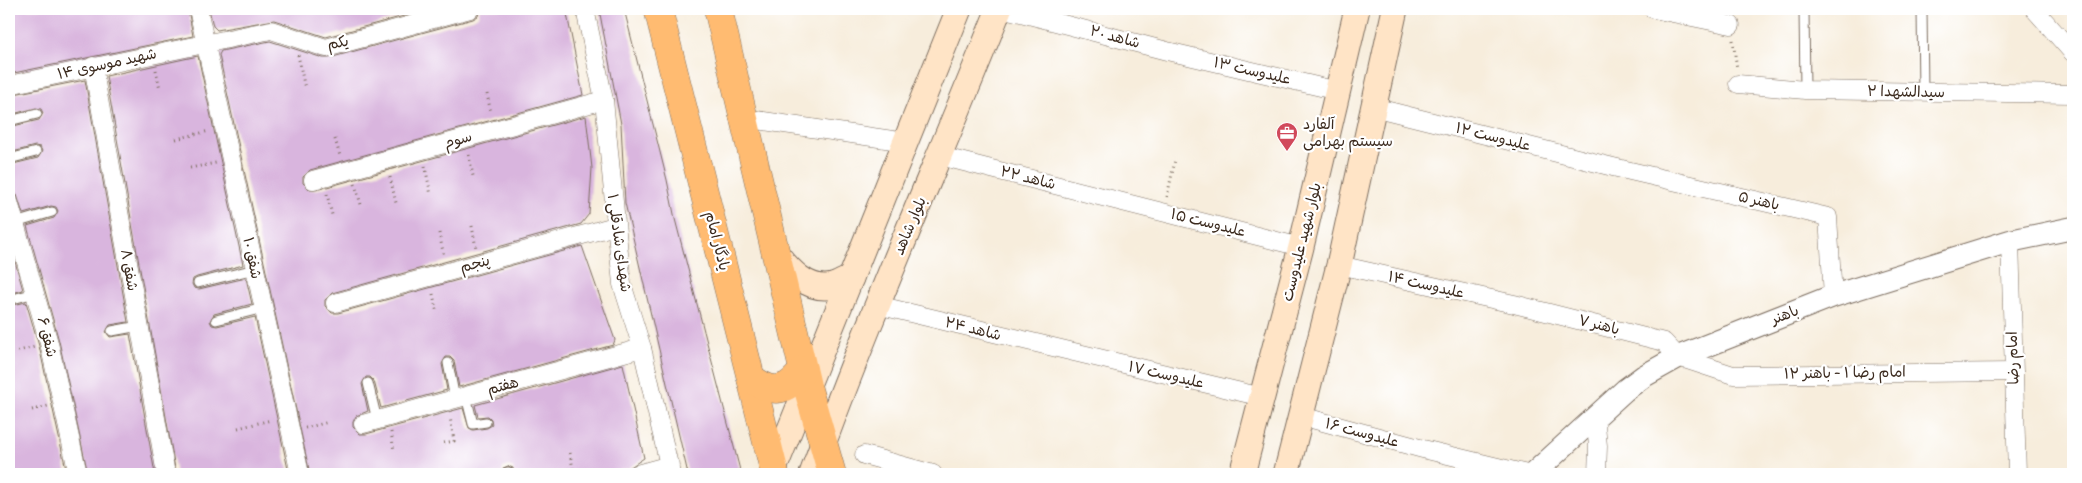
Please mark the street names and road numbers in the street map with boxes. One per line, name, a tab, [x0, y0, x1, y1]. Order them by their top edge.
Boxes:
street label: شاهد ۲۰	[1088, 21, 1142, 53]
street label: یکم	[326, 32, 350, 56]
street label: شهید موسوی ۱۴	[55, 44, 159, 84]
street label: علیدوست ۱۳	[1212, 53, 1292, 89]
street label: سیدالشهدا ۲	[1867, 82, 1945, 102]
street label: علیدوست ۱۲	[1454, 119, 1532, 155]
street label: سوم	[442, 127, 475, 155]
street label: شاهد ۲۲	[998, 162, 1058, 194]
street label: بلوار شهید علیدوست	[1278, 181, 1326, 303]
street label: باهنر ۵	[1736, 187, 1782, 215]
street label: شهدای شادقلی ۱	[603, 193, 635, 293]
street label: بلوار شاهد	[889, 194, 931, 258]
street label: علیدوست ۱۵	[1168, 204, 1248, 242]
street label: یادگار امام	[699, 209, 734, 273]
street label: شفق ۱۰	[238, 235, 266, 281]
street label: شفق ۸	[116, 248, 142, 292]
street label: پنجم	[458, 251, 493, 279]
street label: علیدوست ۱۴	[1386, 267, 1466, 303]
street label: باهنر	[1767, 301, 1802, 330]
street label: باهنر ۷	[1576, 311, 1622, 339]
street label: شاهد ۲۴	[943, 313, 1003, 345]
street label: شفق ۶	[33, 315, 61, 359]
street label: امام رضا	[2003, 331, 2024, 385]
street label: علیدوست ۱۷	[1126, 357, 1206, 393]
street label: امام رضا ۱ - باهنر ۱۲	[1784, 362, 1906, 385]
street label: هفتم	[485, 373, 521, 401]
street label: علیدوست ۱۶	[1323, 414, 1401, 452]

